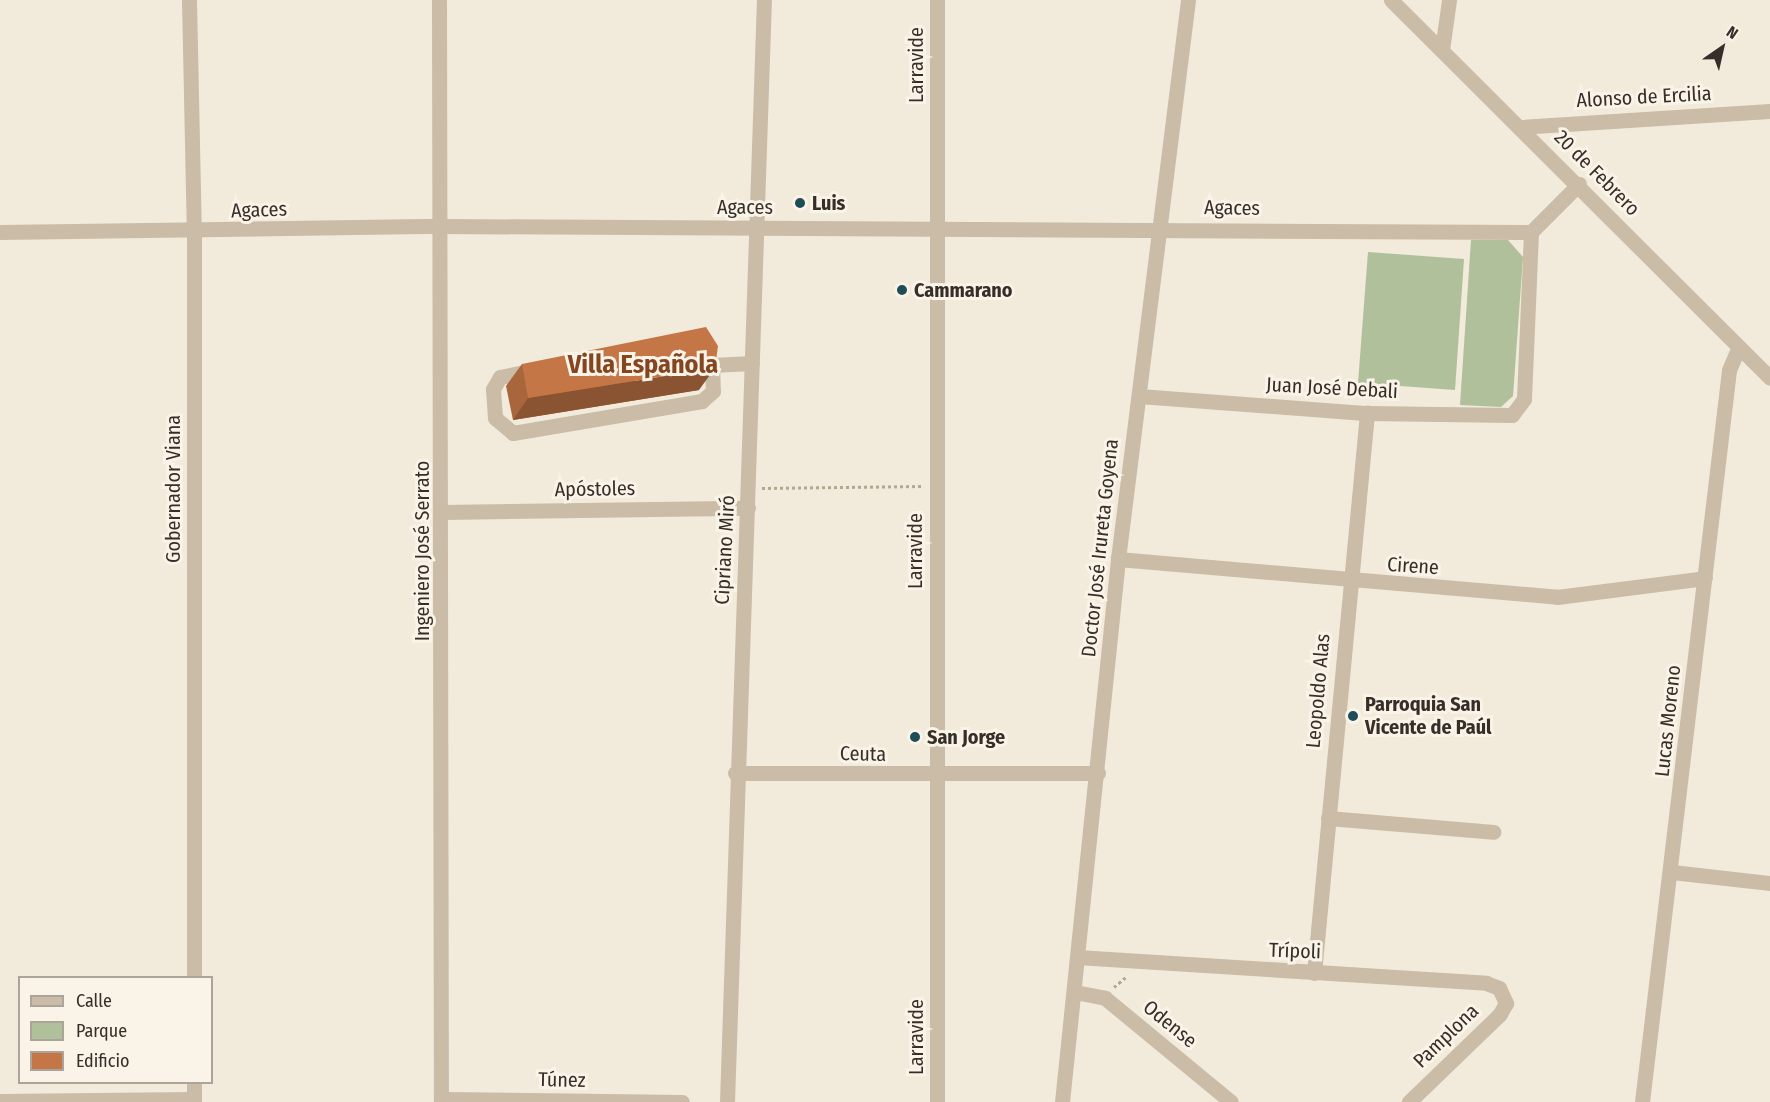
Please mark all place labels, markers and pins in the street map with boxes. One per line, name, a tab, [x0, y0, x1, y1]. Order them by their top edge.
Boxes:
place label: Luis	[812, 191, 845, 215]
marker: Luis	[793, 196, 807, 210]
place label: Cammarano	[914, 278, 1013, 302]
marker: Cammarano	[895, 283, 909, 297]
place label: Parroquia San Vicente de Paúl	[1365, 692, 1492, 739]
marker: Parroquia San Vicente de Paúl	[1346, 709, 1360, 723]
place label: San Jorge	[927, 725, 1005, 749]
marker: San Jorge	[908, 730, 922, 744]

